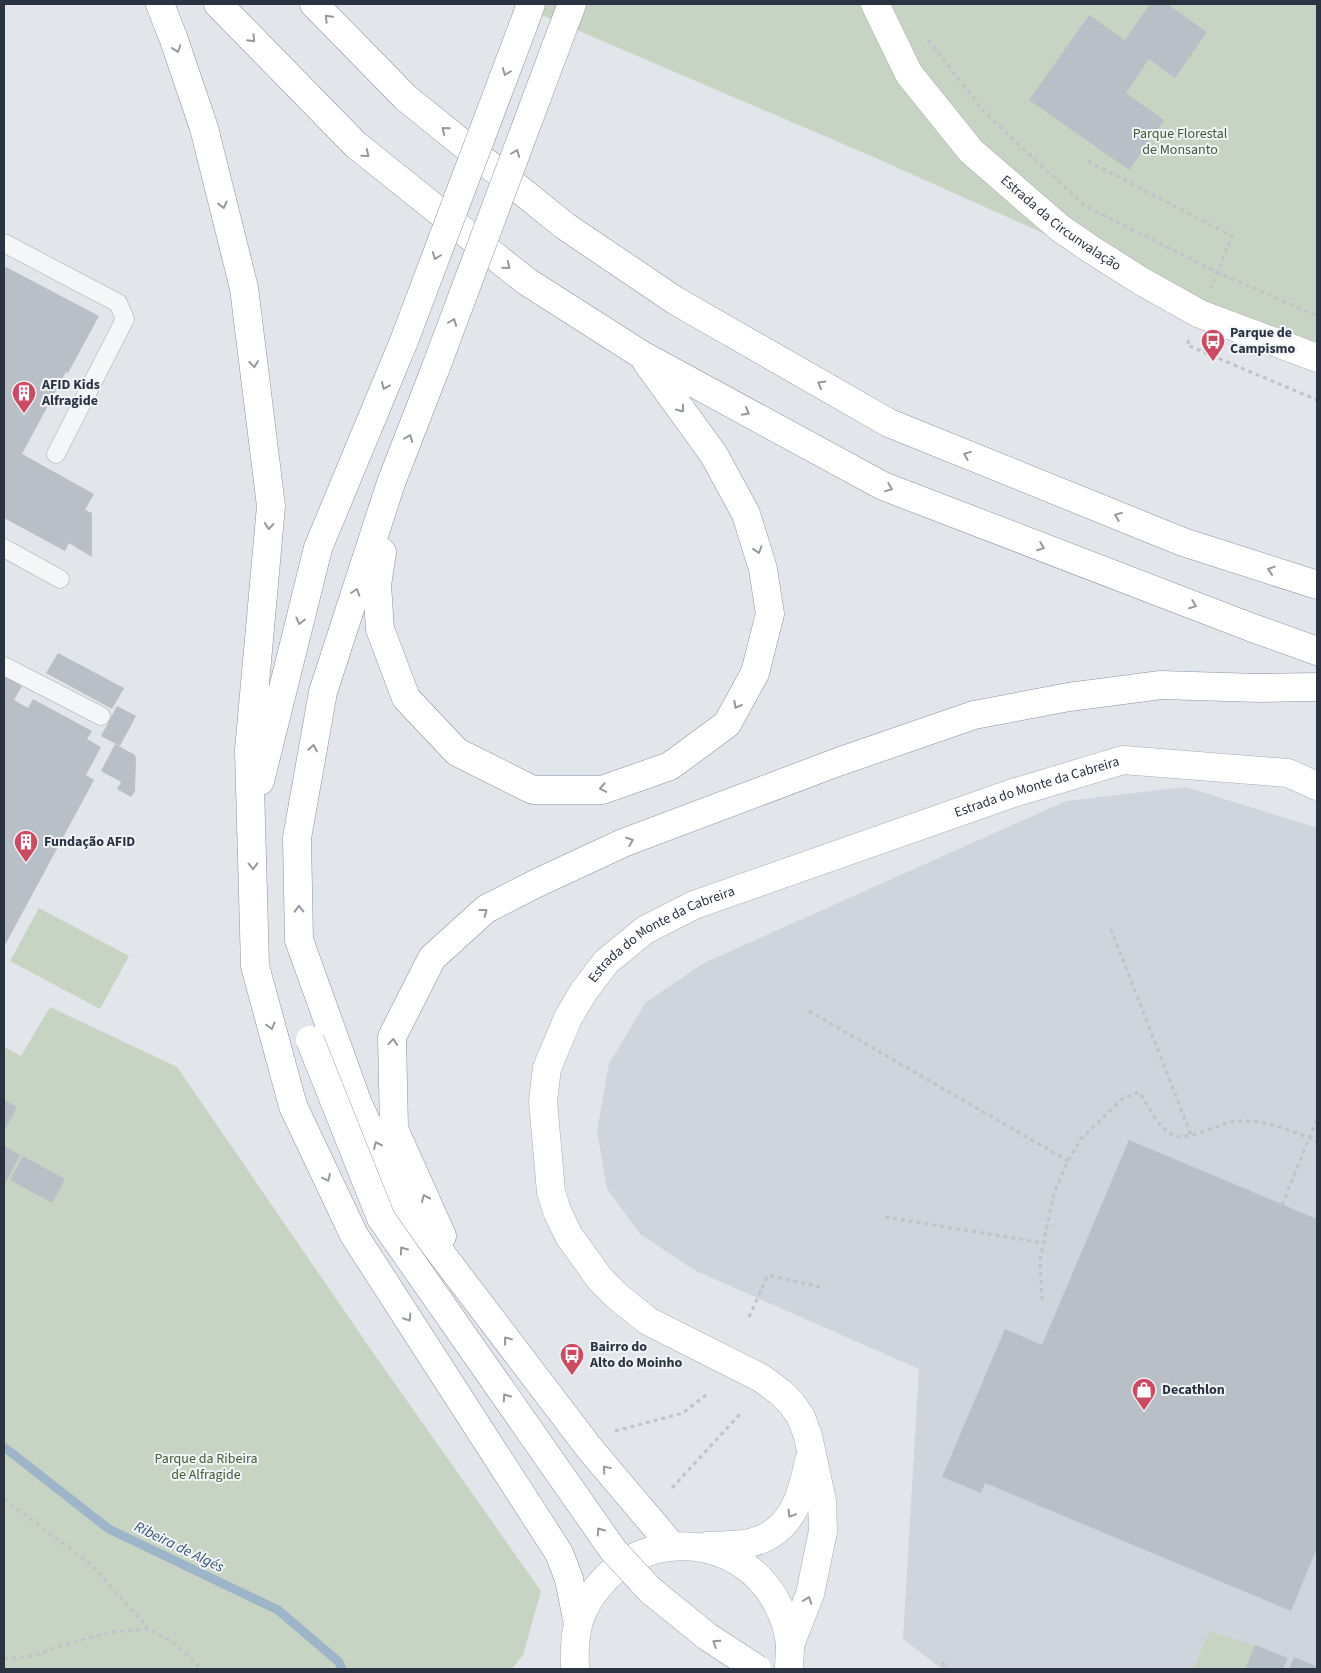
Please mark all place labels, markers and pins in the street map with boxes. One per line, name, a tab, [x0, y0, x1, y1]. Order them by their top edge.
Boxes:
place label: Parque de Campismo	[1230, 323, 1296, 359]
bus stop icon: Parque de Campismo	[1200, 328, 1226, 362]
place label: AFID Kids Alfragide	[41, 375, 100, 411]
building icon: AFID Kids Alfragide	[11, 380, 37, 414]
building icon: Fundação AFID	[13, 829, 39, 863]
place label: Fundação AFID	[44, 832, 135, 852]
place label: Bairro do Alto do Moinho	[589, 1337, 683, 1373]
bus stop icon: Bairro do Alto do Moinho	[559, 1342, 585, 1376]
shop icon: Decathlon	[1131, 1377, 1157, 1411]
place label: Decathlon	[1162, 1380, 1225, 1400]

